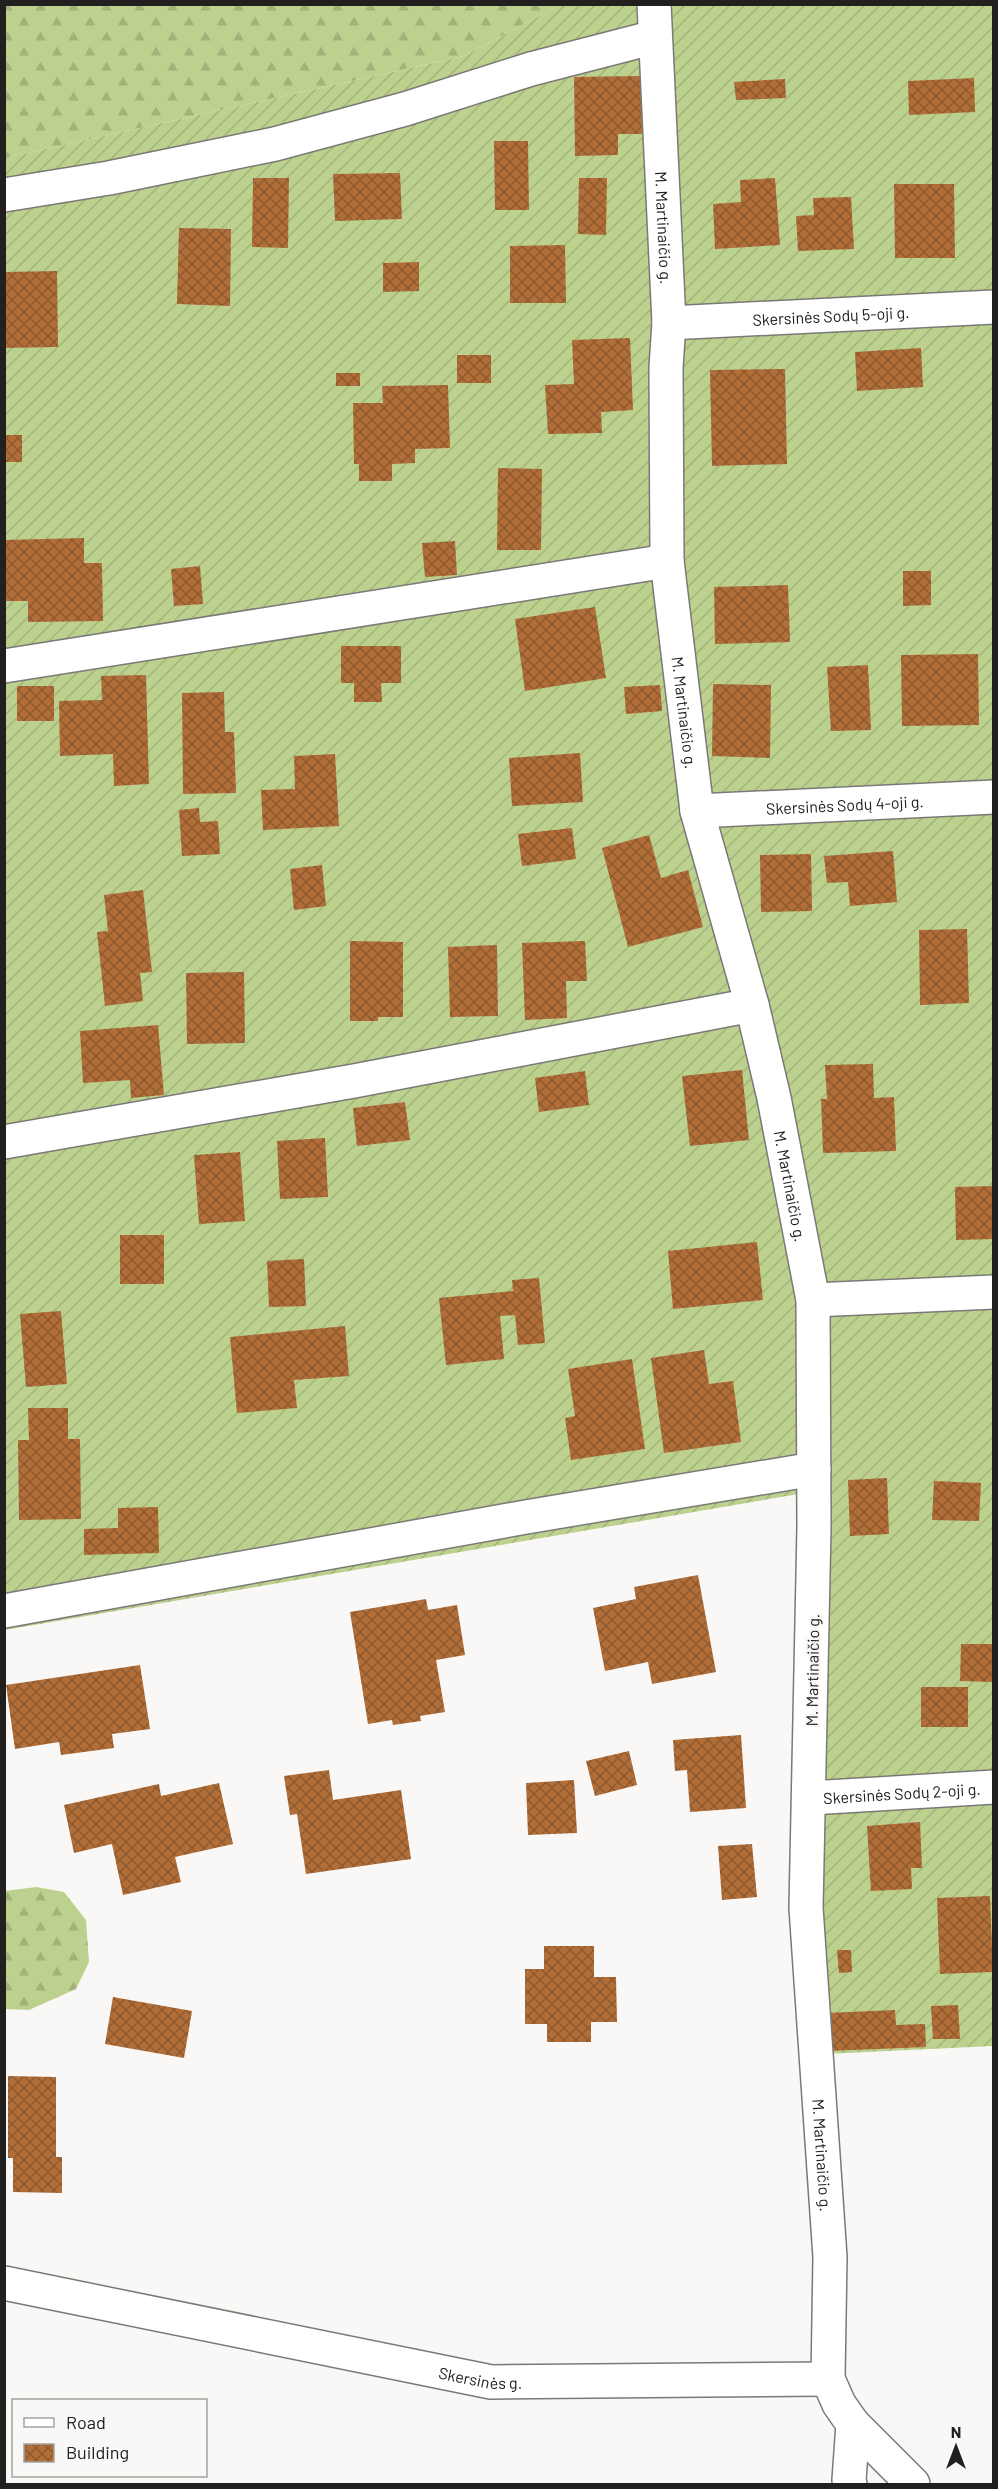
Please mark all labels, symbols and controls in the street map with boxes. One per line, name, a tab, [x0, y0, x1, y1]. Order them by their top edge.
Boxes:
street label: M. Martinaičio g.	[652, 171, 677, 285]
street label: Skersinės Sodų 5-oji g.	[752, 302, 910, 328]
street label: M. Martinaičio g.	[669, 655, 701, 770]
street label: Skersinės Sodų 4-oji g.	[766, 791, 924, 817]
street label: M. Martinaičio g.	[771, 1129, 811, 1243]
street label: M. Martinaičio g.	[802, 1613, 822, 1727]
street label: Skersinės Sodų 2-oji g.	[823, 1778, 981, 1807]
street label: M. Martinaičio g.	[810, 2098, 836, 2212]
street label: Skersinės g.	[437, 2362, 522, 2392]
legend	[12, 2399, 207, 2477]
text: Road	[66, 2411, 106, 2433]
north arrow	[926, 2417, 986, 2477]
text: N	[951, 2422, 961, 2441]
text: Building	[66, 2441, 129, 2463]

